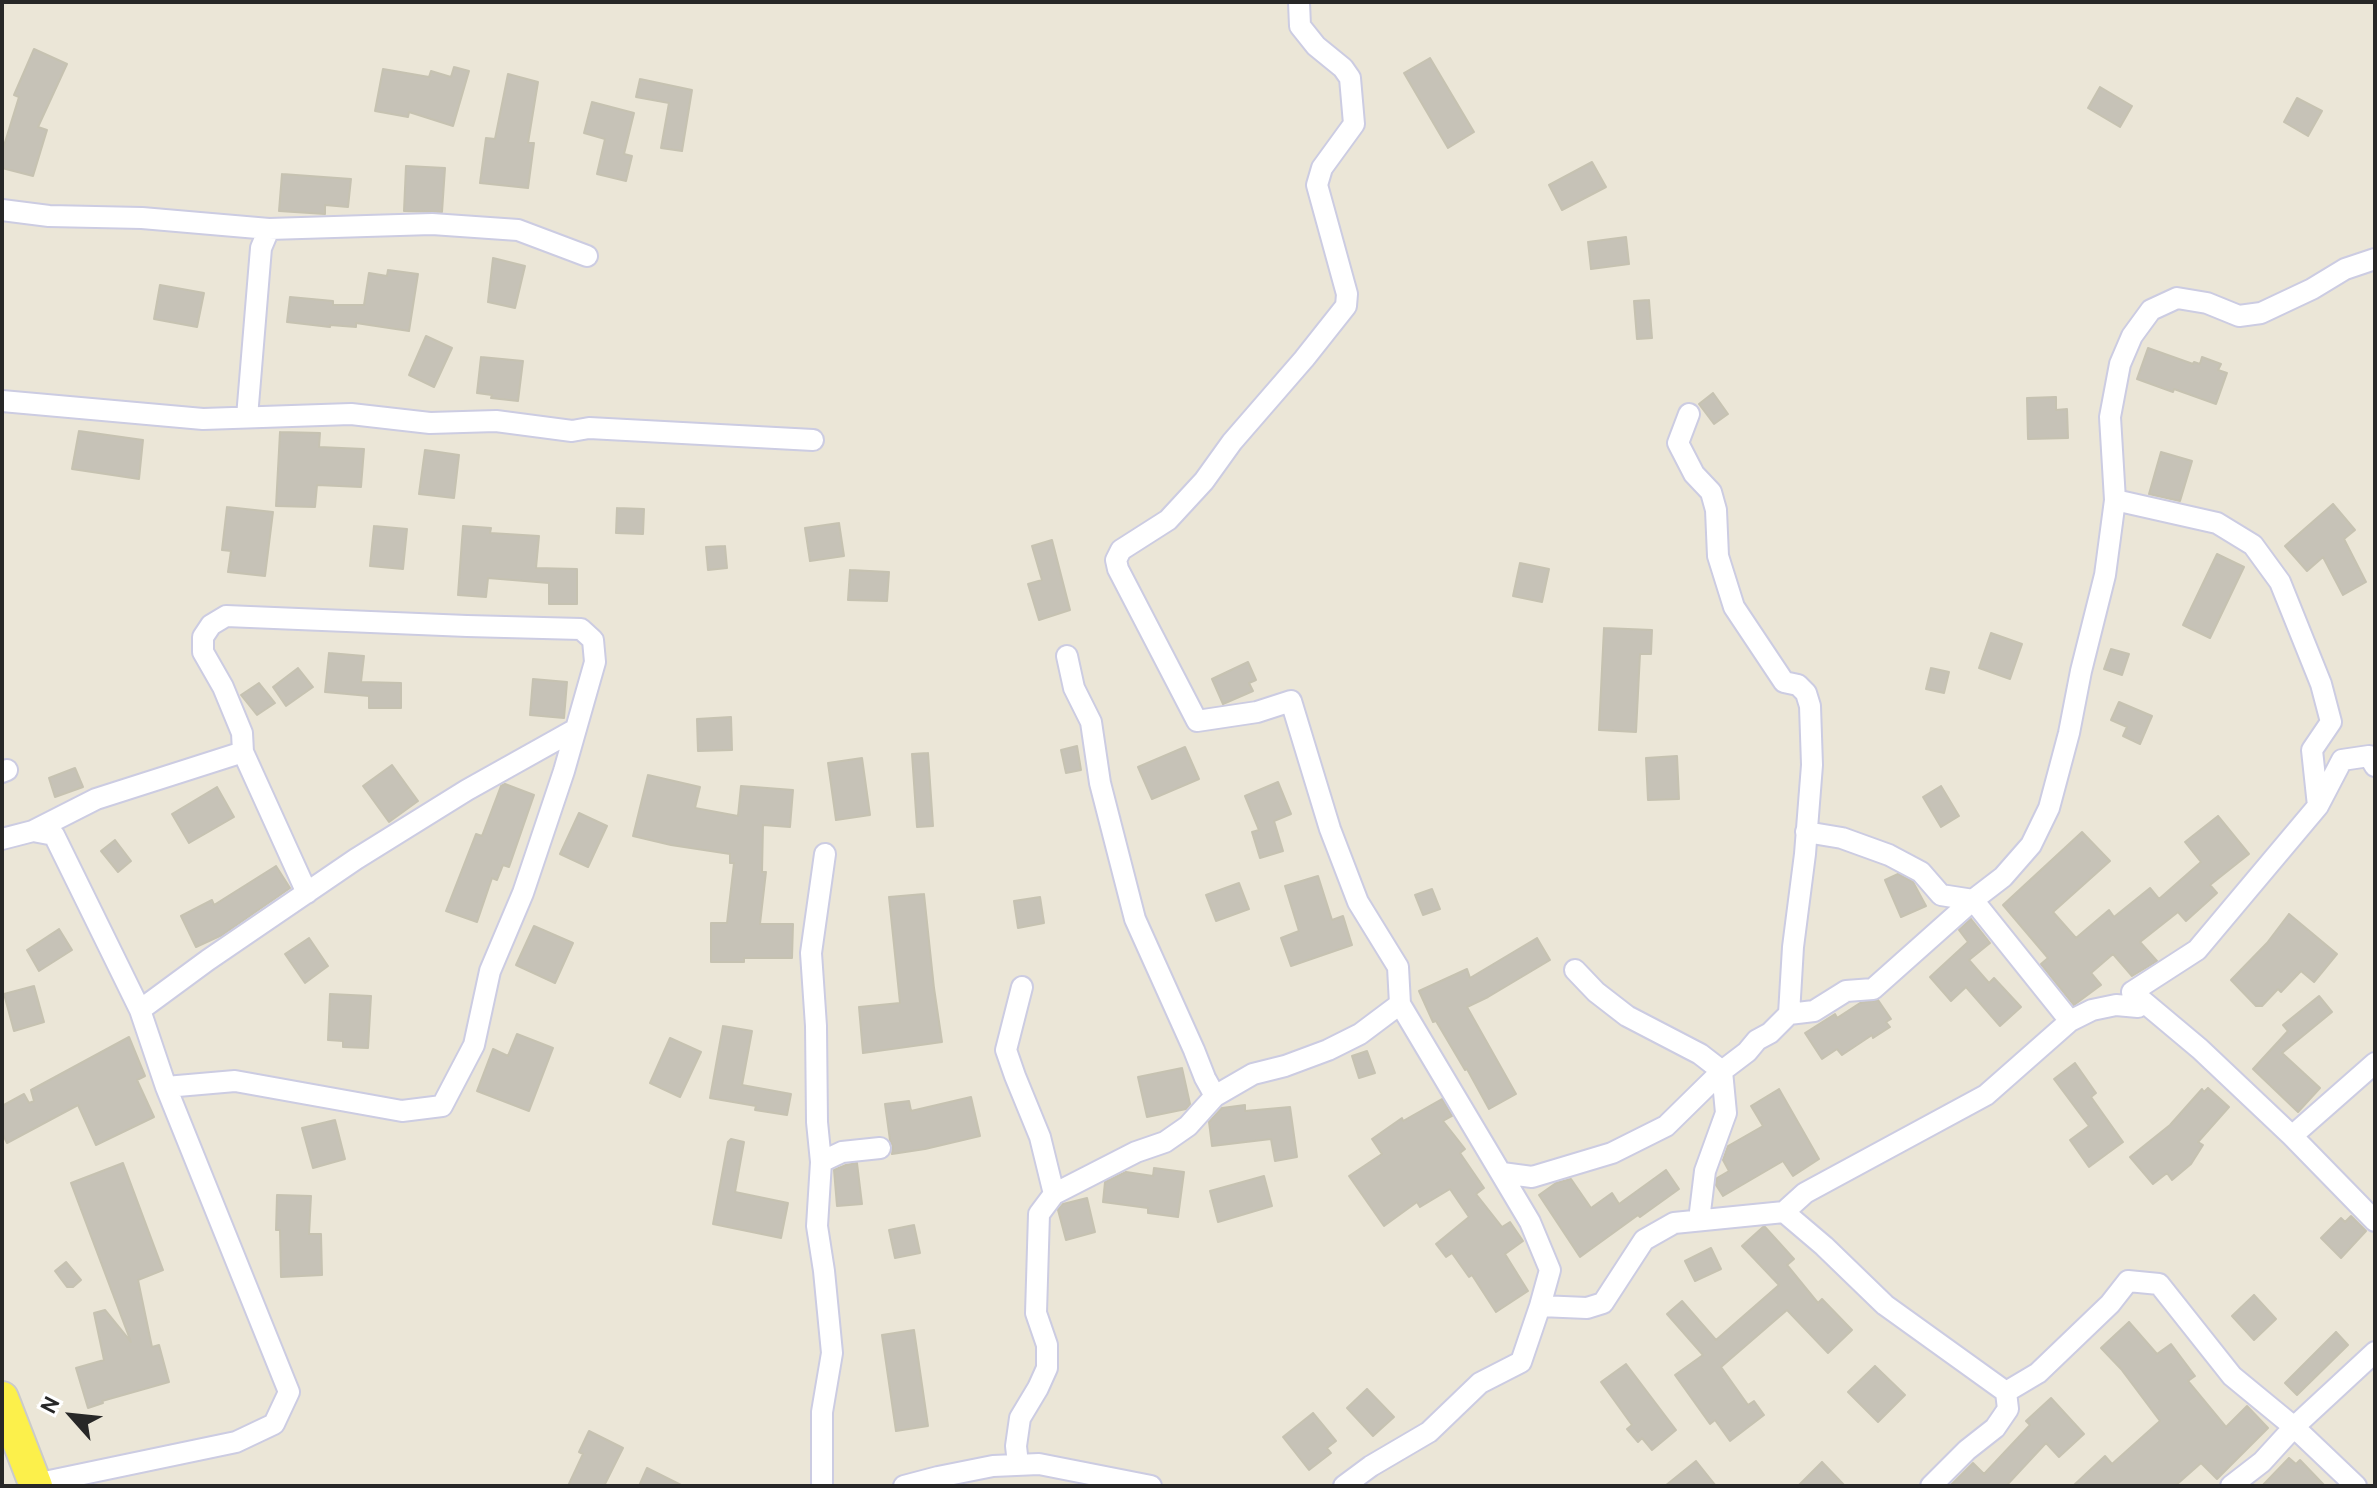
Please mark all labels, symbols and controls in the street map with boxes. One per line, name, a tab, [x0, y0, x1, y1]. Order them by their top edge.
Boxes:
north arrow	[32, 1376, 112, 1456]
text: N	[35, 1392, 66, 1418]

